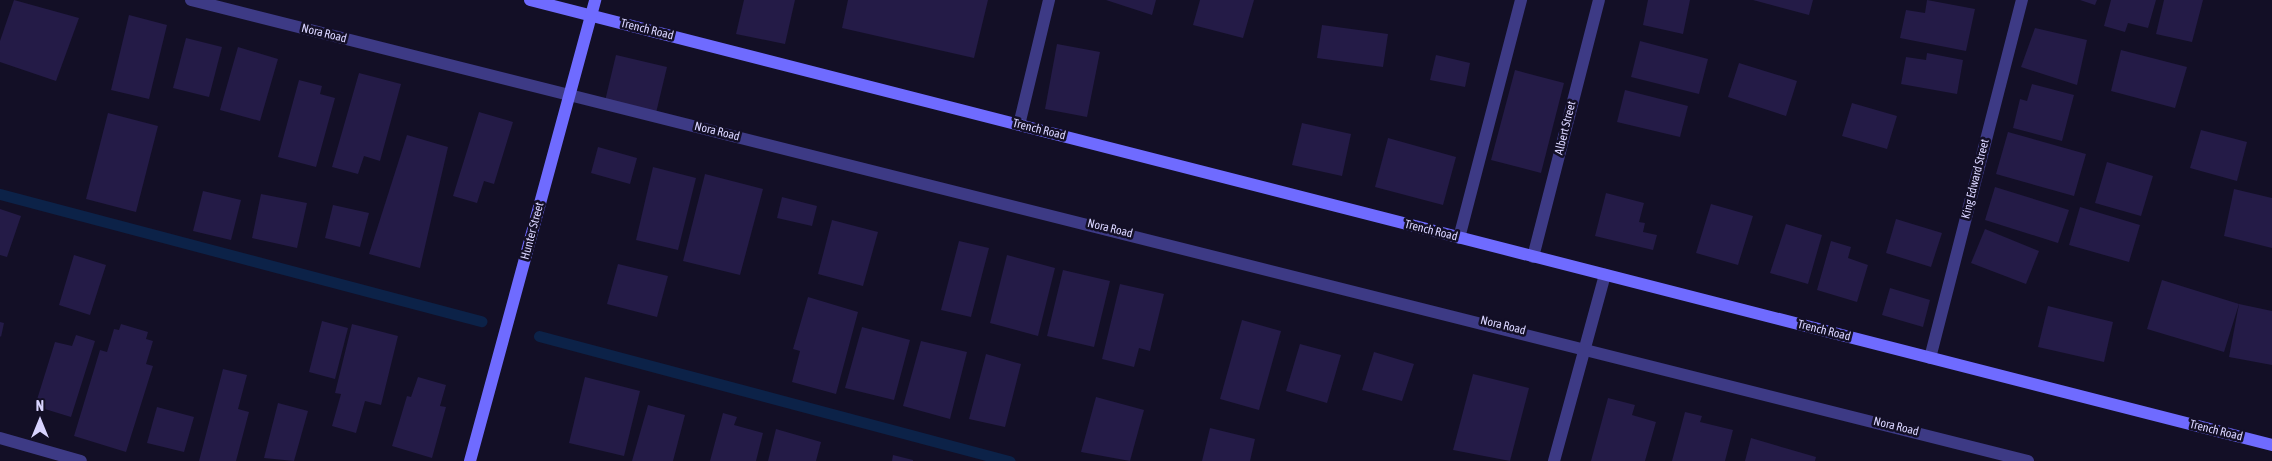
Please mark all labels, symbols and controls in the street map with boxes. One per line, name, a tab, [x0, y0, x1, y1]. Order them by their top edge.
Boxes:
street label: Trench Road	[619, 16, 675, 44]
street label: Nora Road	[300, 21, 348, 47]
street label: Albert Street	[1552, 100, 1580, 156]
street label: Trench Road	[1011, 116, 1067, 144]
street label: Nora Road	[693, 119, 741, 145]
street label: King Edward Street	[1959, 138, 1993, 220]
street label: Hunter Street	[518, 201, 548, 261]
street label: Nora Road	[1086, 216, 1134, 242]
street label: Trench Road	[1403, 217, 1459, 245]
street label: Nora Road	[1479, 313, 1527, 339]
street label: Trench Road	[1796, 317, 1852, 345]
north arrow	[15, 396, 65, 446]
text: N	[36, 398, 44, 414]
street label: Nora Road	[1872, 414, 1920, 440]
street label: Trench Road	[2188, 417, 2244, 445]

